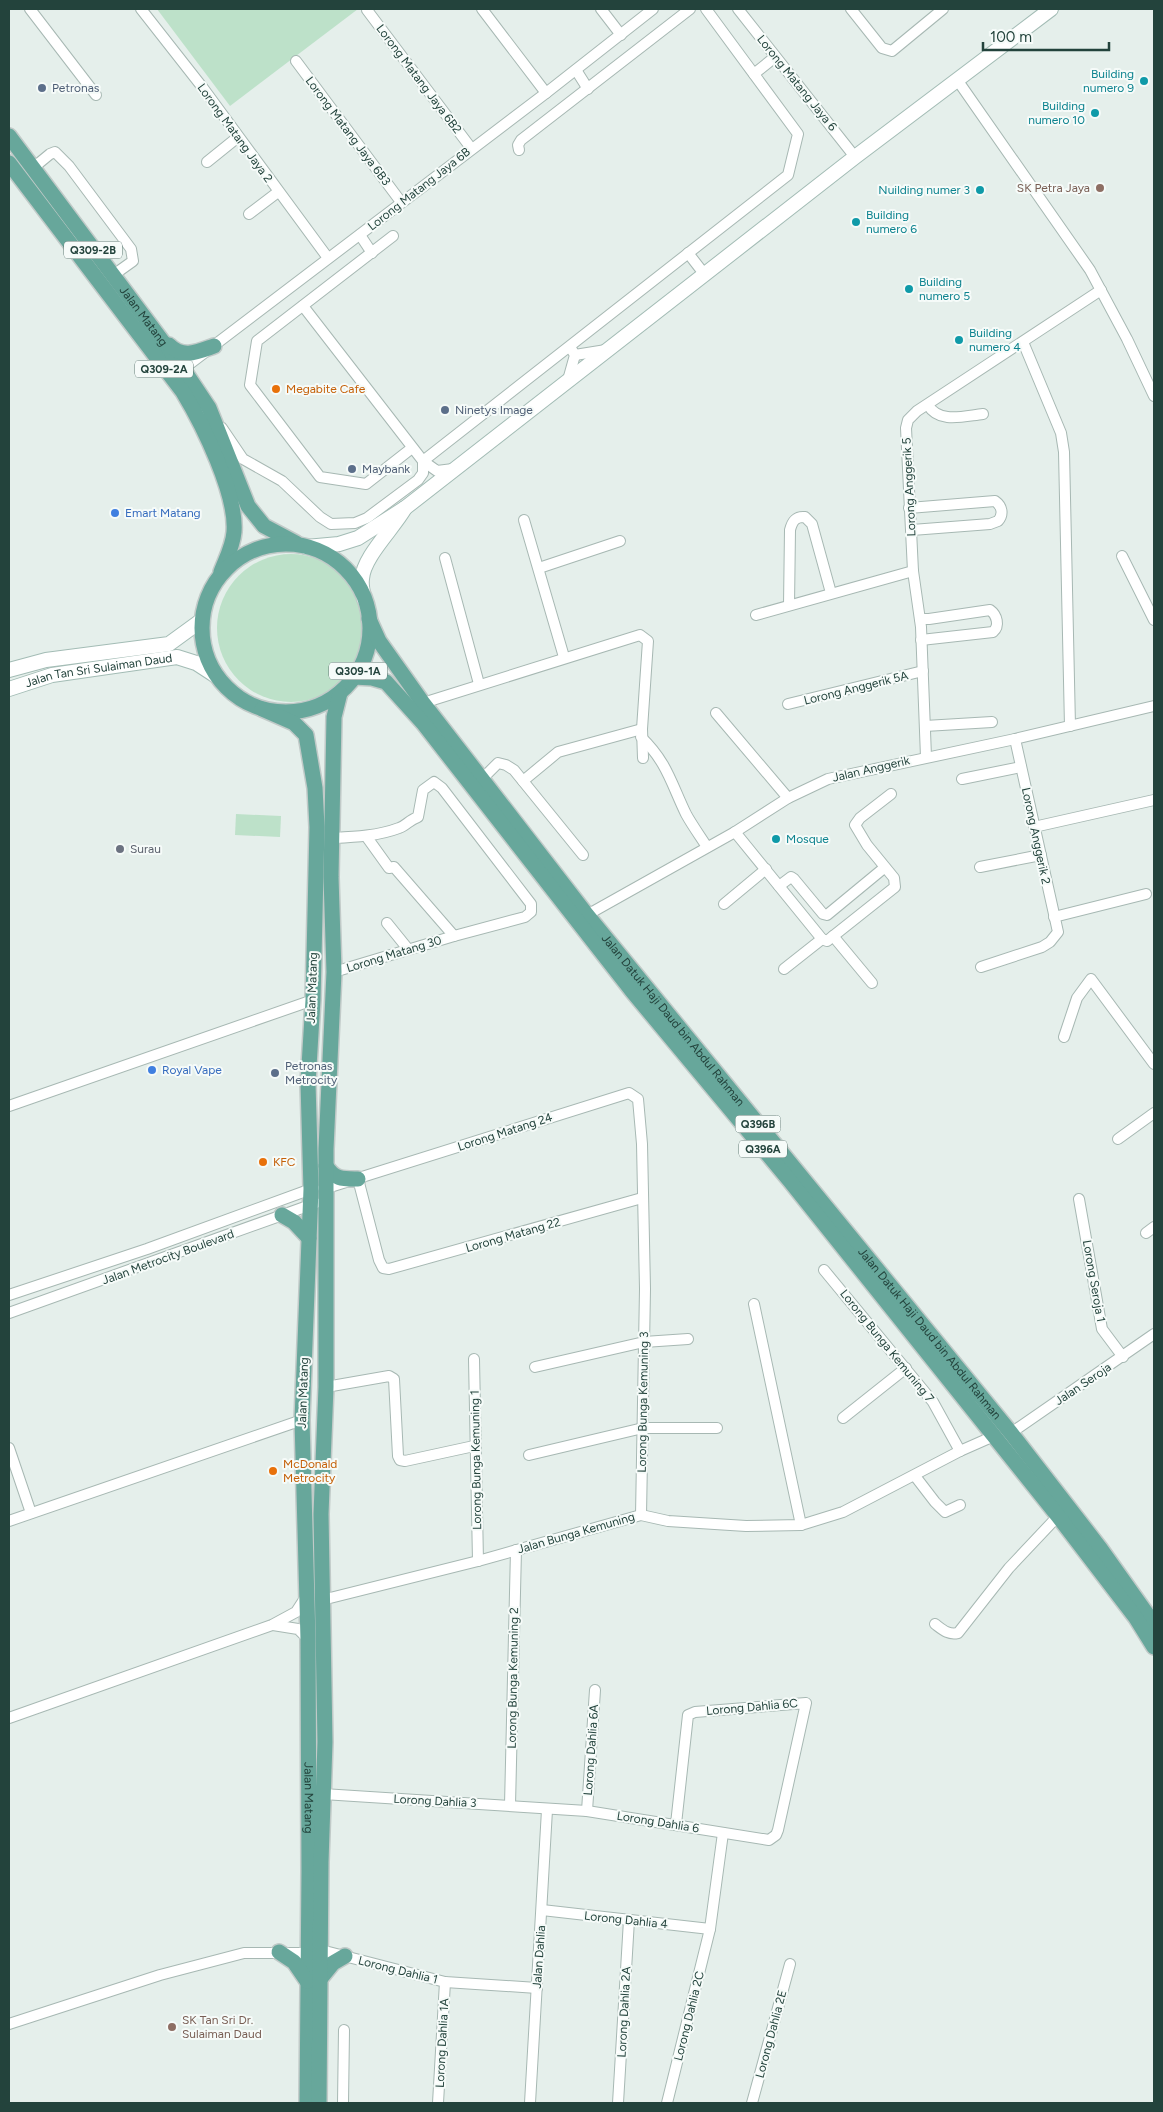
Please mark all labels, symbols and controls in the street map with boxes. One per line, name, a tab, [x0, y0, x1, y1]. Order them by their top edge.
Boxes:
scale bar	[983, 20, 1109, 52]
street label: Lorong Matang Jaya 6B2	[373, 22, 465, 136]
text: 100 m	[990, 28, 1032, 46]
street label: Lorong Matang Jaya 6	[754, 32, 840, 134]
place label: Building numero 9	[1083, 67, 1134, 95]
street label: Lorong Matang Jaya 6B3	[302, 74, 394, 188]
marker: Building numero 9	[1138, 75, 1150, 87]
place label: Petronas	[52, 81, 100, 95]
street label: Lorong Matang Jaya 2	[194, 81, 276, 185]
marker: Petronas	[36, 82, 48, 94]
place label: Building numero 10	[1028, 99, 1085, 127]
marker: Building numero 10	[1089, 107, 1101, 119]
street label: Lorong Matang Jaya 6B	[365, 145, 473, 233]
place label: SK Petra Jaya	[1017, 181, 1090, 195]
marker: SK Petra Jaya	[1094, 182, 1106, 194]
place label: Nuilding numer 3	[878, 183, 970, 197]
marker: Nuilding numer 3	[974, 184, 986, 196]
place label: Building numero 6	[866, 208, 917, 236]
marker: Building numero 6	[850, 216, 862, 228]
road number: Q309-2B	[64, 242, 122, 258]
place label: Building numero 5	[919, 275, 970, 303]
street label: Jalan Matang	[117, 283, 171, 349]
marker: Building numero 5	[903, 283, 915, 295]
place label: Building numero 4	[969, 326, 1021, 354]
marker: Building numero 4	[953, 334, 965, 346]
road number: Q309-2A	[135, 360, 193, 378]
place label: Megabite Cafe	[286, 382, 366, 396]
marker: Megabite Cafe	[270, 383, 282, 395]
place label: Ninetys Image	[455, 403, 533, 417]
marker: Ninetys Image	[439, 404, 451, 416]
street label: Lorong Anggerik 5	[899, 437, 919, 537]
place label: Maybank	[362, 462, 410, 476]
marker: Maybank	[346, 463, 358, 475]
place label: Emart Matang	[125, 506, 201, 520]
marker: Emart Matang	[109, 507, 121, 519]
street label: Jalan Tan Sri Sulaiman Daud	[23, 651, 173, 690]
road number: Q309-1A	[329, 662, 387, 679]
street label: Lorong Anggerik 5A	[802, 668, 910, 708]
street label: Jalan Anggerik	[831, 753, 911, 785]
street label: Lorong Anggerik 2	[1019, 786, 1053, 886]
place label: Mosque	[786, 832, 829, 846]
marker: Mosque	[770, 833, 782, 845]
place label: Surau	[130, 842, 161, 856]
marker: Surau	[114, 843, 126, 855]
street label: Jalan Datuk Haji Daud bin Abdul Rahman	[599, 931, 748, 1109]
street label: Lorong Matang 30	[345, 933, 444, 975]
street label: Jalan Matang	[304, 952, 320, 1024]
place label: Petronas Metrocity	[285, 1059, 338, 1087]
place label: Royal Vape	[162, 1063, 222, 1077]
marker: Royal Vape	[146, 1064, 158, 1076]
marker: Petronas Metrocity	[269, 1067, 281, 1079]
street label: Lorong Matang 24	[456, 1110, 555, 1154]
road number: Q396B	[736, 1116, 780, 1132]
road number: Q396A	[739, 1140, 787, 1158]
place label: KFC	[273, 1155, 296, 1169]
marker: KFC	[257, 1156, 269, 1168]
street label: Lorong Matang 22	[464, 1215, 562, 1255]
street label: Jalan Metrocity Boulevard	[100, 1227, 236, 1287]
street label: Lorong Seroja 1	[1080, 1239, 1108, 1323]
street label: Jalan Datuk Haji Daud bin Abdul Rahman	[855, 1245, 1004, 1422]
street label: Lorong Bunga Kemuning 7	[837, 1287, 937, 1406]
street label: Lorong Bunga Kemuning 3	[635, 1331, 651, 1473]
street label: Jalan Matang	[295, 1357, 311, 1429]
street label: Jalan Seroja	[1052, 1360, 1114, 1408]
street label: Lorong Bunga Kemuning 1	[468, 1390, 484, 1530]
place label: McDonald Metrocity	[283, 1457, 337, 1485]
marker: McDonald Metrocity	[267, 1465, 279, 1477]
street label: Jalan Bunga Kemuning	[516, 1510, 636, 1556]
street label: Lorong Bunga Kemuning 2	[505, 1607, 521, 1749]
street label: Lorong Dahlia 6C	[706, 1696, 799, 1718]
street label: Lorong Dahlia 6A	[581, 1704, 601, 1796]
street label: Jalan Matang	[302, 1762, 316, 1834]
street label: Lorong Dahlia 3	[393, 1792, 477, 1810]
street label: Lorong Dahlia 6	[616, 1809, 700, 1835]
street label: Lorong Dahlia 4	[584, 1909, 669, 1931]
street label: Jalan Dahlia	[530, 1925, 548, 1989]
street label: Lorong Dahlia 1	[357, 1953, 439, 1987]
street label: Lorong Dahlia 2A	[615, 1966, 633, 2058]
street label: Lorong Dahlia 2C	[671, 1969, 707, 2062]
street label: Lorong Dahlia 2E	[753, 1989, 789, 2079]
street label: Lorong Dahlia 1A	[433, 1998, 451, 2088]
place label: SK Tan Sri Dr. Sulaiman Daud	[182, 2013, 262, 2041]
marker: SK Tan Sri Dr. Sulaiman Daud	[166, 2021, 178, 2033]

